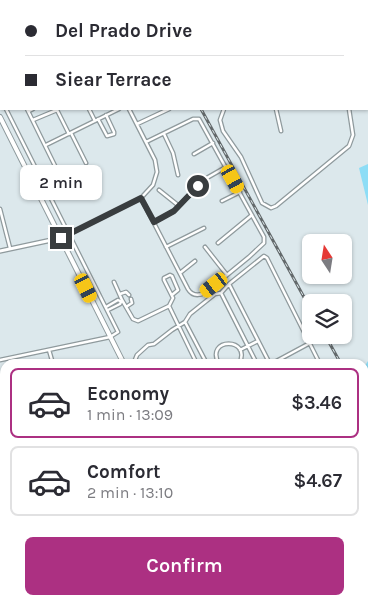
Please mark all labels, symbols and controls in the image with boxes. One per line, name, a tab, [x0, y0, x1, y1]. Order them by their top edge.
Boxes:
text: Del Prado Drive	[55, 20, 192, 42]
text: Siear Terrace	[55, 69, 172, 91]
car	[219, 162, 246, 196]
callout: 2 min	[20, 166, 102, 200]
text: 2 min	[39, 173, 83, 192]
route start	[187, 175, 209, 197]
route end	[50, 227, 72, 249]
north arrow	[302, 234, 352, 284]
map controls	[302, 234, 352, 344]
car	[197, 270, 230, 300]
car	[72, 271, 99, 305]
button: layers	[302, 294, 352, 344]
icon: car	[27, 381, 72, 426]
text: Economy	[87, 383, 169, 405]
text: $3.46	[291, 392, 342, 414]
text: 1 min · 13:09	[87, 405, 173, 424]
icon: car	[27, 459, 72, 504]
text: Comfort	[87, 461, 161, 483]
text: $4.67	[294, 470, 342, 492]
text: 2 min · 13:10	[87, 483, 173, 502]
button: Confirm	[25, 537, 344, 595]

